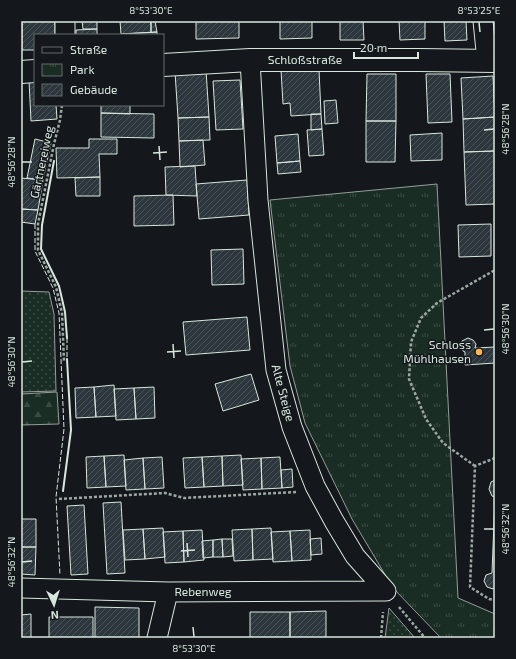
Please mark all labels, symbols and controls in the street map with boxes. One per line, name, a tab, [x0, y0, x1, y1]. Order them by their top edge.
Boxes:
text: 8°53'30"E	[129, 4, 173, 16]
text: 8°53'25"E	[458, 4, 501, 16]
legend	[34, 34, 164, 106]
scale bar	[354, 34, 418, 60]
text: 20 m	[360, 40, 387, 54]
text: Straße	[70, 42, 107, 56]
street label: Schloßstraße	[268, 52, 342, 66]
text: Park	[70, 62, 95, 76]
text: Gebäude	[70, 82, 118, 96]
text: 48°56'28"N	[499, 103, 511, 155]
street label: Gärtnereiweg	[26, 124, 56, 199]
text: 48°56'28"N	[5, 136, 17, 188]
text: 48°56'30"N	[499, 303, 511, 355]
text: 48°56'30"N	[5, 336, 17, 388]
place label: Schloss Mühlhausen	[403, 337, 471, 365]
marker: Schloss Mühlhausen	[474, 347, 484, 357]
street label: Alte Steige	[270, 363, 298, 423]
text: 48°56'32"N	[499, 504, 511, 554]
text: 48°56'32"N	[5, 537, 17, 587]
street label: Rebenweg	[174, 584, 232, 598]
north arrow	[34, 585, 74, 625]
text: N	[50, 609, 59, 622]
text: 8°53'30"E	[172, 642, 216, 654]

